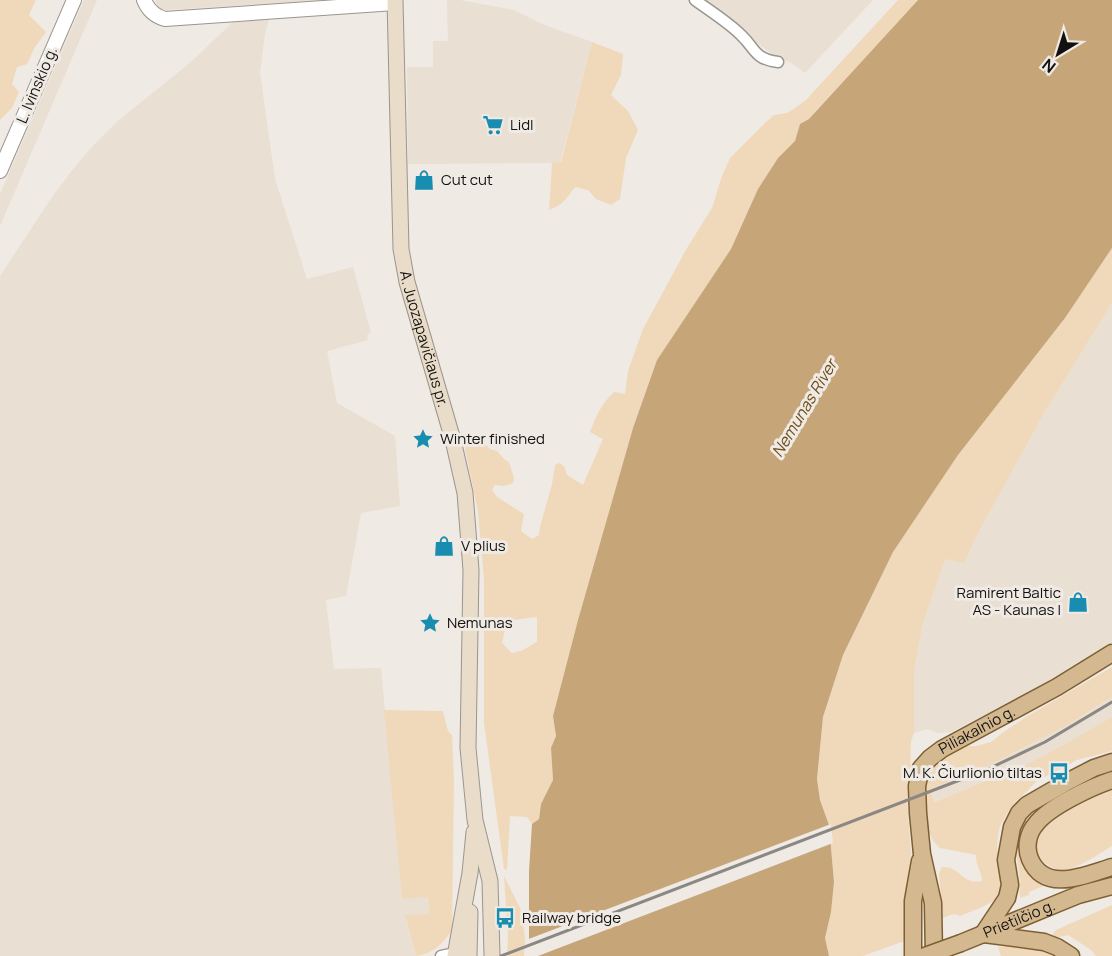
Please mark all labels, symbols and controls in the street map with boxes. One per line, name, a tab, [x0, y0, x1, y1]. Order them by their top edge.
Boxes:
north arrow	[1028, 24, 1088, 84]
street label: L. Ivinskio g.	[11, 43, 62, 126]
text: N	[1037, 54, 1060, 78]
supermarket icon: Lidl	[481, 113, 505, 137]
place label: Lidl	[510, 114, 534, 135]
shop icon: Cut cut	[412, 168, 436, 192]
place label: Cut cut	[441, 169, 493, 190]
street label: A. Juozapavičiaus pr.	[395, 269, 454, 410]
water label: Nemunas River	[766, 353, 843, 461]
place icon: Winter finished	[411, 427, 435, 451]
place label: Winter finished	[440, 428, 545, 449]
shop icon: V plius	[432, 534, 456, 558]
place label: V plius	[461, 535, 506, 556]
place label: Ramirent Baltic AS - Kaunas I	[956, 582, 1061, 620]
shop icon: Ramirent Baltic AS - Kaunas I	[1066, 590, 1090, 614]
place icon: Nemunas	[418, 611, 442, 635]
place label: Nemunas	[447, 612, 513, 633]
street label: Piliakalnio g.	[935, 700, 1019, 759]
bus stop icon: M. K. Čiurlionio tiltas	[1047, 761, 1071, 785]
place label: M. K. Čiurlionio tiltas	[903, 762, 1042, 783]
street label: Prietilčio g.	[980, 894, 1058, 943]
bus stop icon: Railway bridge	[493, 906, 517, 930]
place label: Railway bridge	[522, 907, 621, 928]

